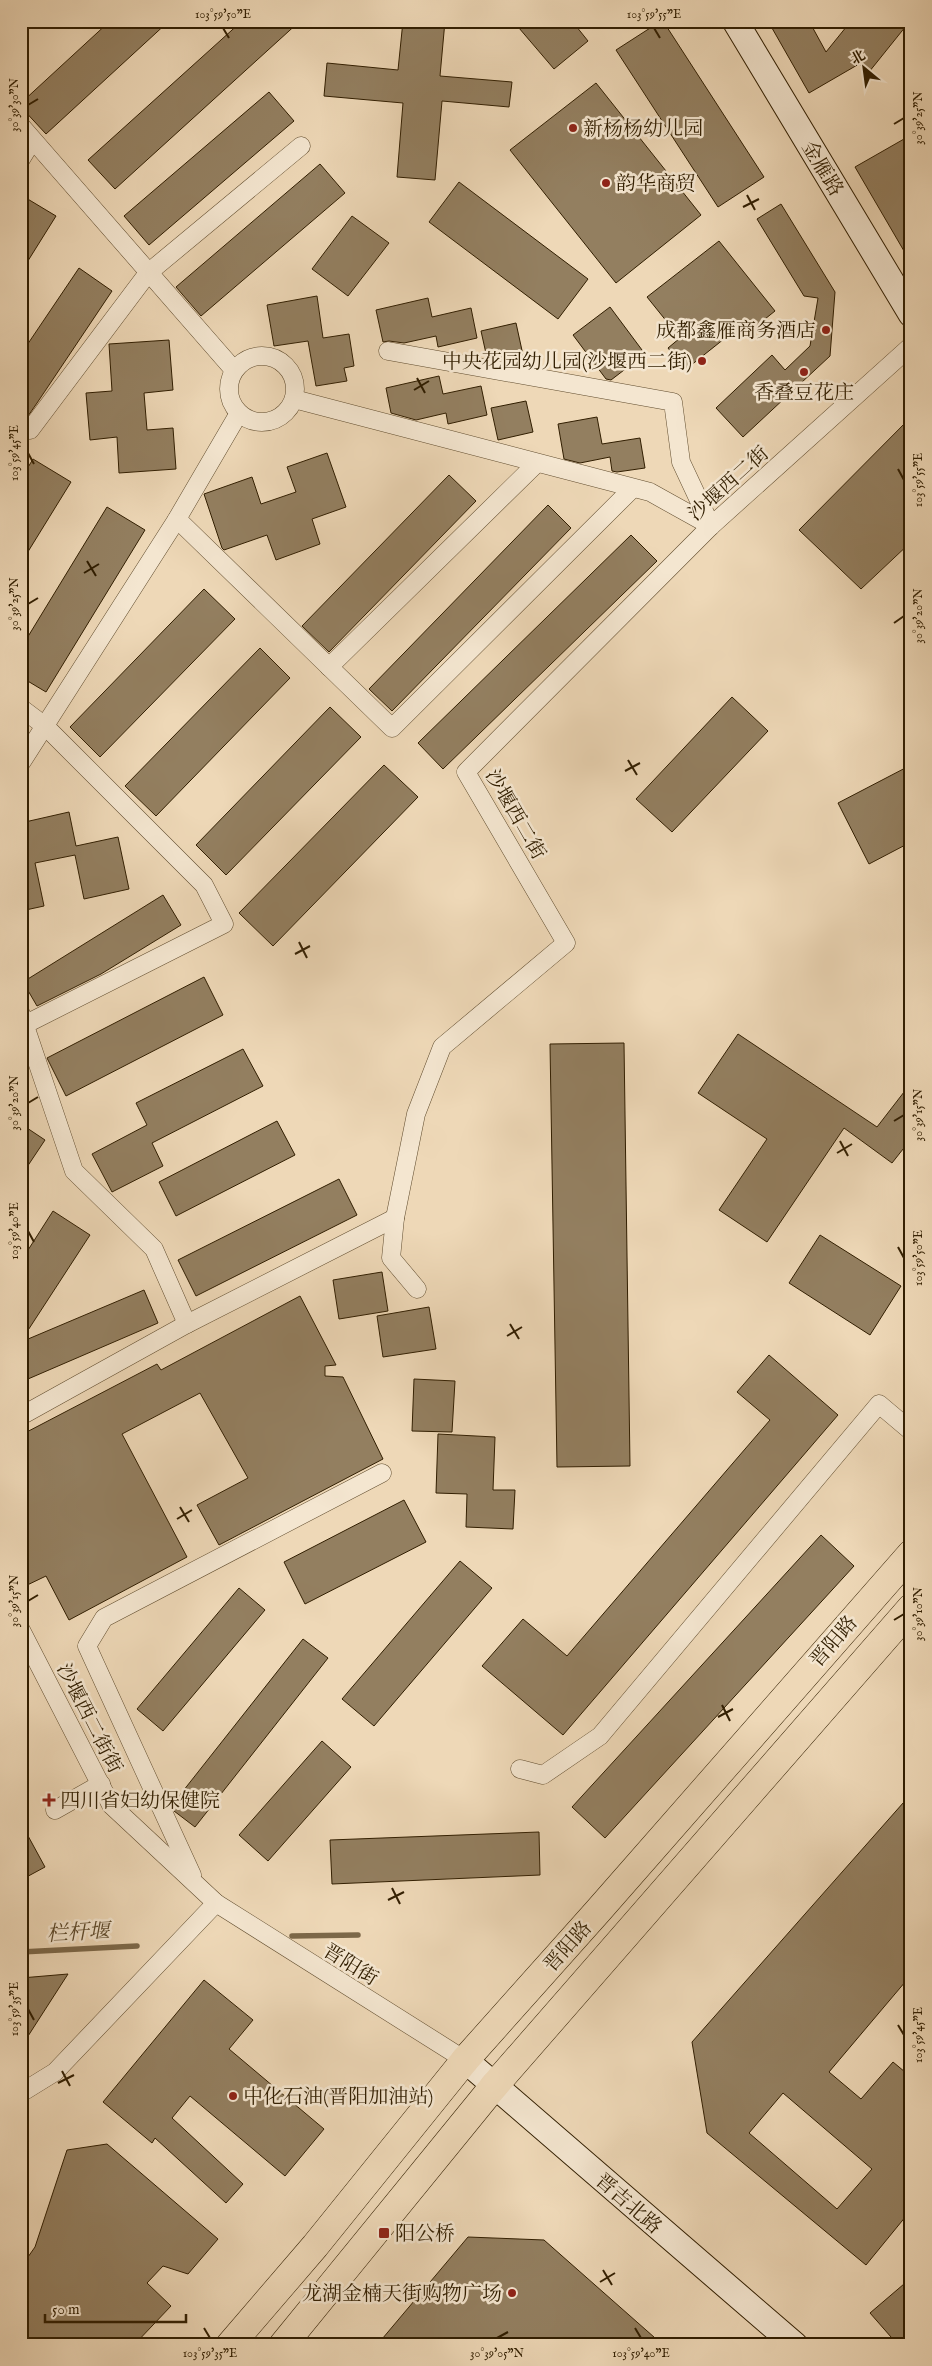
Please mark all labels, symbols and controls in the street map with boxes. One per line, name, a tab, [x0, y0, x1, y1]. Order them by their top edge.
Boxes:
text: 103°59'50"E	[195, 7, 251, 22]
text: 103°59'55"E	[627, 7, 681, 22]
north arrow	[840, 42, 890, 92]
text: 北	[848, 46, 869, 69]
text: 30°39'30"N	[7, 77, 22, 132]
text: 30°39'25"N	[911, 91, 926, 145]
place label: 新杨杨幼儿园	[583, 117, 703, 142]
marker: 新杨杨幼儿园	[567, 122, 579, 134]
street label: 金雁路	[796, 137, 848, 201]
place label: 韵华商贸	[616, 172, 696, 197]
marker: 韵华商贸	[600, 177, 612, 189]
place label: 成都鑫雁商务酒店	[656, 319, 816, 344]
marker: 成都鑫雁商务酒店	[820, 324, 832, 336]
place label: 中央花园幼儿园(沙堰西二街)	[442, 350, 692, 375]
marker: 中央花园幼儿园(沙堰西二街)	[696, 355, 708, 367]
marker: 香叠豆花庄	[798, 366, 810, 378]
place label: 香叠豆花庄	[754, 381, 854, 406]
text: 103°59'45"E	[7, 425, 22, 481]
street label: 沙堰西二街	[683, 441, 775, 527]
text: 103°59'55"E	[911, 453, 926, 507]
text: 30°39'25"N	[7, 577, 22, 631]
text: 30°39'20"N	[911, 588, 926, 644]
street label: 沙堰西二街	[479, 765, 551, 864]
text: 30°39'20"N	[7, 1075, 22, 1131]
text: 30°39'15"N	[911, 1088, 926, 1141]
text: 103°59'40"E	[7, 1202, 22, 1260]
text: 103°59'50"E	[911, 1230, 926, 1286]
text: 30°39'15"N	[7, 1574, 22, 1627]
text: 30°39'10"N	[911, 1586, 926, 1641]
street label: 晋阳路	[805, 1611, 863, 1673]
street label: 沙堰西二街街	[50, 1660, 127, 1778]
place label: 四川省妇幼保健院	[60, 1789, 220, 1814]
marker: 四川省妇幼保健院	[42, 1793, 56, 1807]
street label: 晋阳路	[539, 1916, 597, 1978]
water label: 栏杆堰	[46, 1918, 113, 1949]
street label: 晋阳街	[318, 1939, 382, 1992]
text: 103°59'35"E	[7, 1982, 22, 2036]
text: 103°59'45"E	[911, 2007, 926, 2063]
place label: 中化石油(晋阳加油站)	[243, 2085, 433, 2110]
marker: 中化石油(晋阳加油站)	[227, 2090, 239, 2102]
street label: 晋吉北路	[590, 2168, 666, 2240]
place label: 阳公桥	[395, 2222, 455, 2247]
marker: 阳公桥	[377, 2226, 391, 2240]
place label: 龙湖金楠天街购物广场	[302, 2282, 502, 2307]
marker: 龙湖金楠天街购物广场	[506, 2287, 518, 2299]
scale bar	[45, 2291, 186, 2323]
text: 50 m	[52, 2300, 80, 2319]
text: 103°59'35"E	[183, 2346, 237, 2361]
text: 30°39'05"N	[470, 2346, 525, 2361]
text: 103°59'40"E	[612, 2346, 670, 2361]

